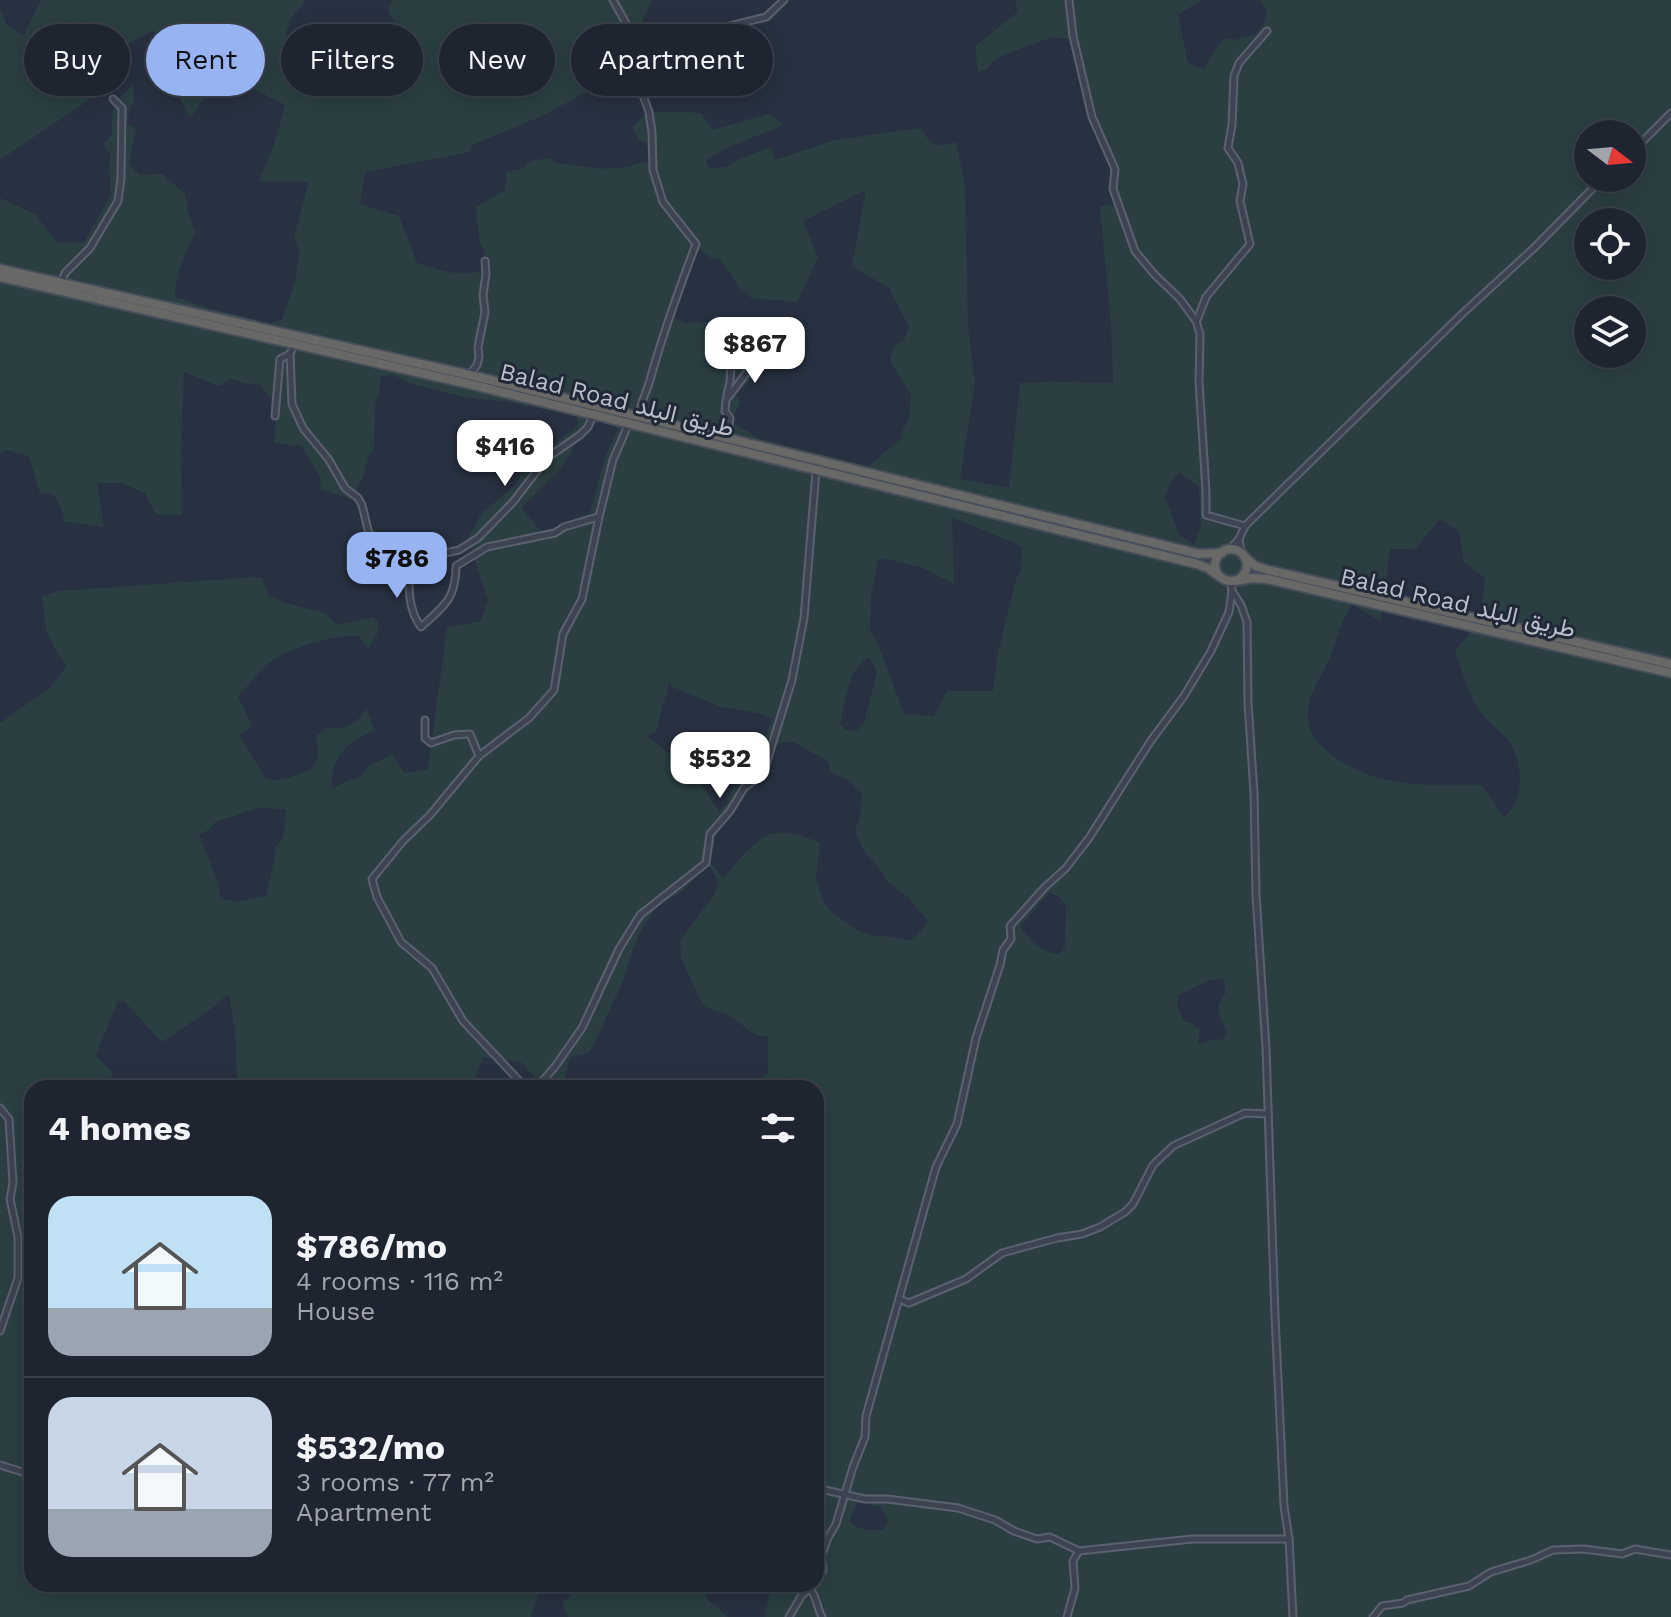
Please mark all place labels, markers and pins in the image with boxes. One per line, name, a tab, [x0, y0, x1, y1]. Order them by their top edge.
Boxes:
pin: $867	[708, 317, 802, 385]
pin: $416	[458, 420, 552, 488]
pin: $786	[350, 532, 444, 600]
pin: $532	[673, 732, 767, 800]

